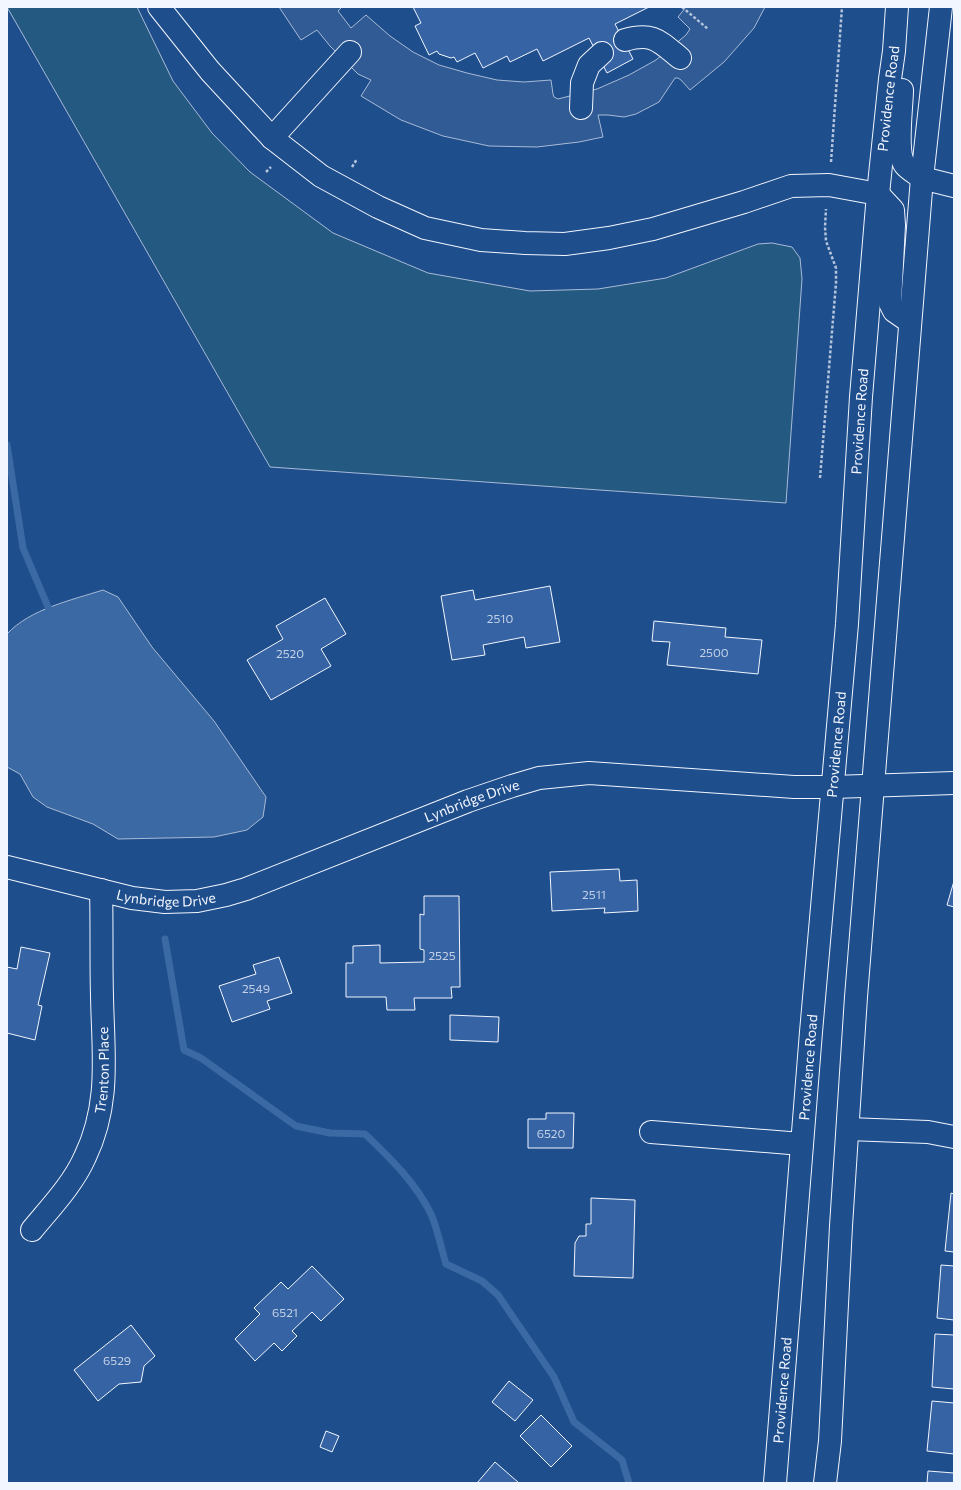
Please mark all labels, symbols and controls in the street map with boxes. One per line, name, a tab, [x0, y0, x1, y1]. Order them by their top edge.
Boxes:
street label: Providence Road	[873, 45, 902, 152]
street label: Providence Road	[847, 368, 871, 475]
house number: 2510	[487, 611, 513, 625]
house number: 2500	[699, 645, 729, 659]
house number: 2520	[276, 646, 304, 660]
street label: Providence Road	[823, 691, 849, 798]
street label: Lynbridge Drive	[422, 775, 521, 825]
street label: Lynbridge Drive	[115, 885, 217, 910]
house number: 2511	[582, 887, 606, 901]
house number: 2525	[428, 948, 456, 962]
house number: 2549	[242, 981, 270, 995]
street label: Providence Road	[795, 1014, 821, 1121]
street label: Trenton Place	[91, 1026, 112, 1115]
house number: 6520	[537, 1126, 565, 1140]
house number: 6521	[272, 1305, 298, 1319]
street label: Providence Road	[769, 1337, 795, 1444]
house number: 6529	[103, 1353, 131, 1367]

